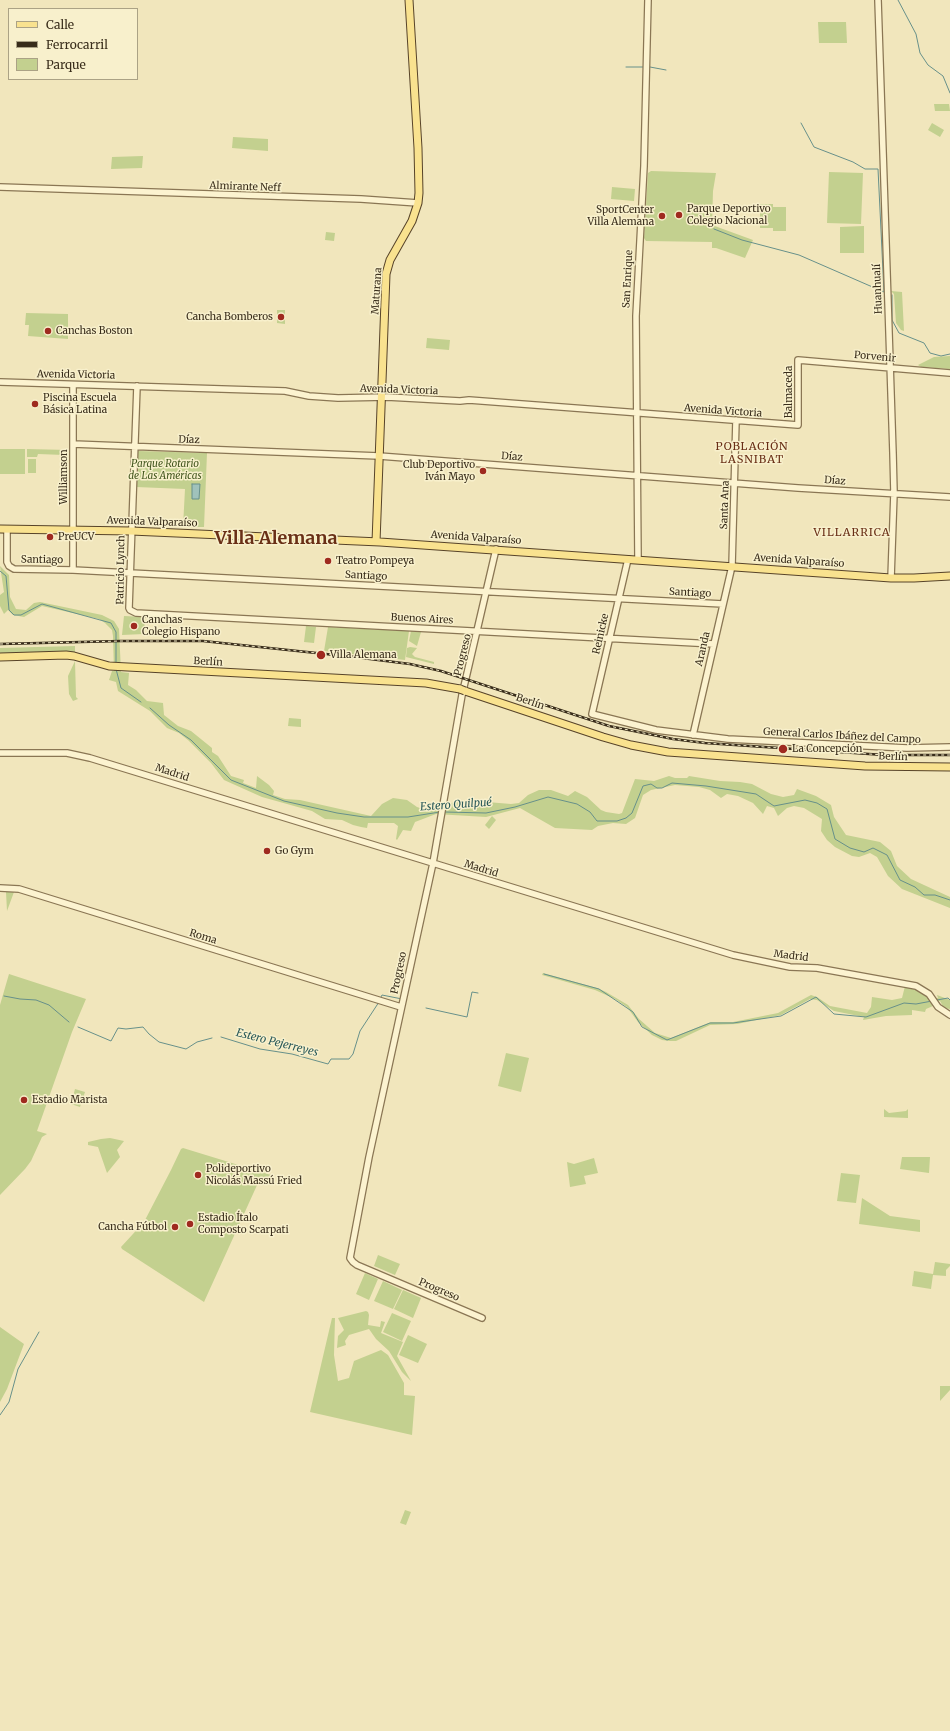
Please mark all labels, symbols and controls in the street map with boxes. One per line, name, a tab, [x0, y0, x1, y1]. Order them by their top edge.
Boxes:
legend	[8, 8, 138, 80]
text: Calle	[46, 17, 74, 32]
text: Ferrocarril	[46, 37, 108, 52]
text: Parque	[46, 57, 86, 72]
street label: Almirante Neff	[209, 180, 281, 194]
place label: Parque Deportivo Colegio Nacional	[687, 203, 771, 226]
place label: SportCenter Villa Alemana	[587, 204, 654, 228]
marker: Parque Deportivo Colegio Nacional	[674, 210, 684, 220]
marker: SportCenter Villa Alemana	[657, 211, 667, 221]
street label: San Enrique	[620, 249, 636, 309]
street label: Huanhualí	[871, 264, 885, 314]
street label: Maturana	[369, 267, 385, 315]
place label: Cancha Bomberos	[186, 311, 273, 323]
marker: Cancha Bomberos	[276, 312, 286, 322]
place label: Canchas Boston	[56, 325, 133, 337]
marker: Canchas Boston	[43, 326, 53, 336]
street label: Porvenir	[854, 349, 896, 365]
street label: Balmaceda	[783, 366, 795, 418]
street label: Avenida Victoria	[37, 368, 115, 382]
street label: Avenida Victoria	[360, 383, 438, 397]
place label: Piscina Escuela Básica Latina	[43, 392, 117, 416]
marker: Piscina Escuela Básica Latina	[30, 399, 40, 409]
street label: Avenida Victoria	[684, 402, 762, 420]
street label: Díaz	[178, 434, 200, 446]
district label: POBLACIÓN LASNIBAT	[715, 440, 789, 466]
street label: Williamson	[58, 449, 70, 505]
street label: Díaz	[501, 450, 523, 464]
park label: Parque Rotario de Las Américas	[128, 458, 202, 482]
place label: Club Deportivo Iván Mayo	[403, 459, 475, 482]
marker: Club Deportivo Iván Mayo	[478, 466, 488, 476]
street label: Díaz	[824, 474, 846, 488]
street label: Santa Ana	[718, 480, 732, 530]
street label: Avenida Valparaíso	[106, 514, 198, 530]
district label: VILLARRICA	[813, 526, 891, 540]
district label: Villa Alemana	[214, 528, 338, 550]
street label: Avenida Valparaíso	[430, 529, 522, 547]
place label: PreUCV	[58, 531, 95, 543]
marker: PreUCV	[45, 532, 55, 542]
street label: Patricio Lynch	[114, 535, 128, 605]
street label: Avenida Valparaíso	[753, 552, 845, 570]
street label: Santiago	[21, 554, 63, 566]
place label: Teatro Pompeya	[336, 555, 414, 567]
marker: Teatro Pompeya	[323, 556, 333, 566]
street label: Santiago	[345, 569, 387, 583]
street label: Santiago	[669, 586, 711, 600]
street label: Buenos Aires	[390, 611, 454, 627]
street label: Reinicke	[590, 612, 612, 656]
place label: Canchas Colegio Hispano	[142, 614, 220, 638]
marker: Canchas Colegio Hispano	[129, 621, 139, 631]
street label: Aranda	[693, 631, 713, 667]
street label: Progreso	[452, 633, 474, 677]
marker: Villa Alemana	[315, 649, 327, 661]
place label: Villa Alemana	[330, 649, 397, 661]
street label: Berlín	[193, 655, 223, 669]
street label: Berlín	[514, 692, 546, 712]
street label: General Carlos Ibáñez del Campo	[763, 726, 921, 746]
marker: La Concepción	[777, 743, 789, 755]
place label: La Concepción	[792, 743, 862, 755]
street label: Berlín	[878, 750, 908, 764]
street label: Madrid	[153, 762, 191, 784]
water label: Estero Quilpué	[420, 796, 492, 814]
place label: Go Gym	[275, 845, 314, 857]
marker: Go Gym	[262, 846, 272, 856]
street label: Madrid	[462, 858, 500, 880]
street label: Roma	[188, 927, 218, 947]
street label: Madrid	[773, 948, 809, 964]
street label: Progreso	[389, 951, 409, 995]
water label: Estero Pejerreyes	[235, 1026, 319, 1060]
place label: Estadio Marista	[32, 1094, 107, 1106]
marker: Estadio Marista	[19, 1095, 29, 1105]
place label: Polideportivo Nicolás Massú Fried	[206, 1163, 302, 1186]
marker: Polideportivo Nicolás Massú Fried	[193, 1170, 203, 1180]
place label: Estadio Ítalo Composto Scarpati	[198, 1212, 289, 1236]
marker: Estadio Ítalo Composto Scarpati	[185, 1219, 195, 1229]
place label: Cancha Fútbol	[98, 1221, 167, 1233]
marker: Cancha Fútbol	[170, 1222, 180, 1232]
street label: Progreso	[417, 1276, 461, 1304]

